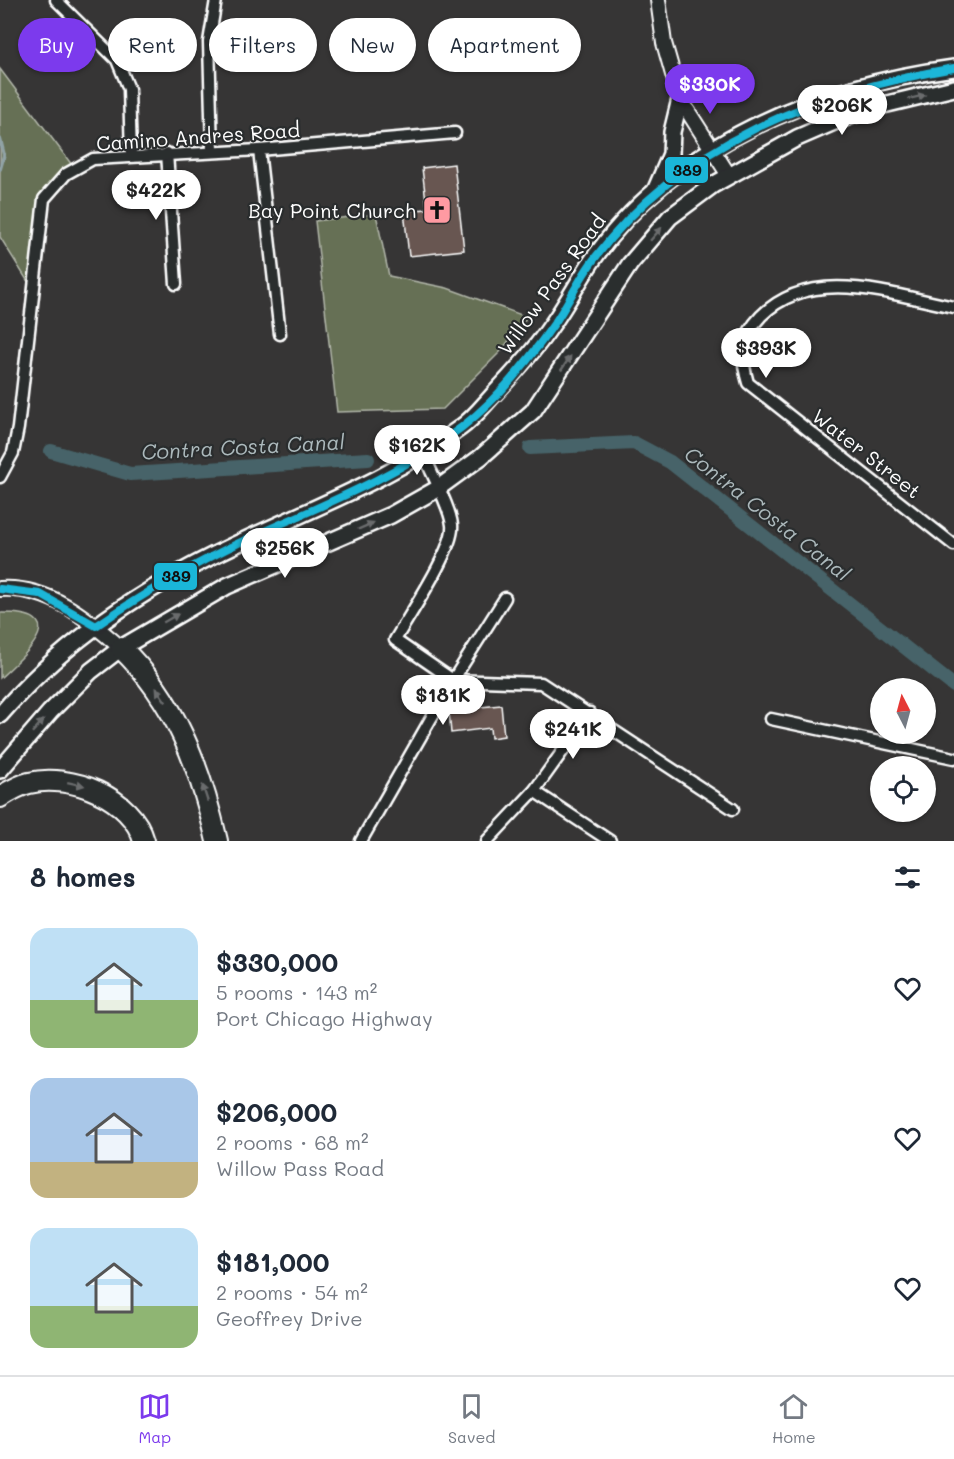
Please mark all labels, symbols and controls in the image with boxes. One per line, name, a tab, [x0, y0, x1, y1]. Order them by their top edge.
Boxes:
chip: Buy	[18, 18, 96, 72]
chip: Rent	[108, 18, 197, 72]
chip: Filters	[209, 18, 317, 72]
chip: New	[329, 18, 416, 72]
chip: Apartment	[428, 18, 581, 72]
pin: $330K	[668, 64, 752, 115]
text: $330K	[679, 70, 741, 96]
pin: $206K	[800, 85, 884, 136]
text: $206K	[811, 91, 873, 117]
one-way arrow	[908, 91, 926, 101]
street label: Camino Andres Road	[95, 116, 301, 156]
line badge: 389	[664, 156, 709, 184]
text: 389	[672, 159, 702, 180]
pin: $422K	[114, 170, 198, 221]
text: $422K	[126, 176, 186, 202]
church icon: Bay Point Church	[421, 194, 453, 226]
place label: Bay Point Church	[248, 197, 416, 223]
street label: Willow Pass Road	[491, 208, 611, 360]
one-way arrow	[649, 227, 662, 242]
pin: $393K	[724, 328, 808, 379]
text: $393K	[735, 334, 797, 360]
one-way arrow	[560, 355, 571, 371]
street label: Water Street	[807, 402, 927, 504]
pin: $162K	[375, 425, 459, 476]
water label: Contra Costa Canal	[141, 427, 346, 465]
text: $162K	[388, 431, 446, 457]
water label: Contra Costa Canal	[680, 440, 857, 587]
one-way arrow	[358, 521, 375, 530]
pin: $256K	[243, 528, 327, 579]
text: $256K	[255, 534, 315, 560]
line badge: 389	[153, 562, 198, 591]
text: 389	[161, 565, 191, 586]
one-way arrow	[163, 614, 180, 624]
pin: $181K	[401, 675, 485, 726]
north arrow	[870, 678, 936, 744]
map controls	[870, 678, 936, 822]
text: $181K	[415, 681, 471, 707]
one-way arrow	[155, 688, 167, 704]
pin: $241K	[531, 709, 615, 760]
text: $241K	[544, 715, 602, 741]
one-way arrow	[31, 718, 45, 733]
button: locate	[870, 756, 936, 822]
one-way arrow	[66, 780, 85, 789]
one-way arrow	[200, 784, 209, 802]
text: 8 homes	[30, 860, 136, 894]
icon: filters	[891, 861, 924, 894]
text: $330,000	[216, 945, 338, 979]
icon: home	[78, 952, 150, 1024]
icon: heart	[891, 972, 924, 1005]
text: 5 rooms · 143 m²	[216, 979, 377, 1005]
text: Port Chicago Highway	[216, 1005, 433, 1031]
text: $206,000	[216, 1095, 337, 1129]
icon: home	[78, 1102, 150, 1174]
icon: heart	[891, 1122, 924, 1155]
text: 2 rooms · 68 m²	[216, 1129, 369, 1155]
text: Willow Pass Road	[216, 1155, 384, 1181]
text: $181,000	[216, 1245, 329, 1279]
icon: home	[78, 1252, 150, 1324]
icon: heart	[891, 1272, 924, 1305]
text: 2 rooms · 54 m²	[216, 1279, 368, 1305]
text: Geoffrey Drive	[216, 1305, 363, 1331]
tab: Map	[138, 1390, 171, 1447]
tab: Saved	[448, 1390, 495, 1447]
tab: Home	[772, 1390, 816, 1447]

